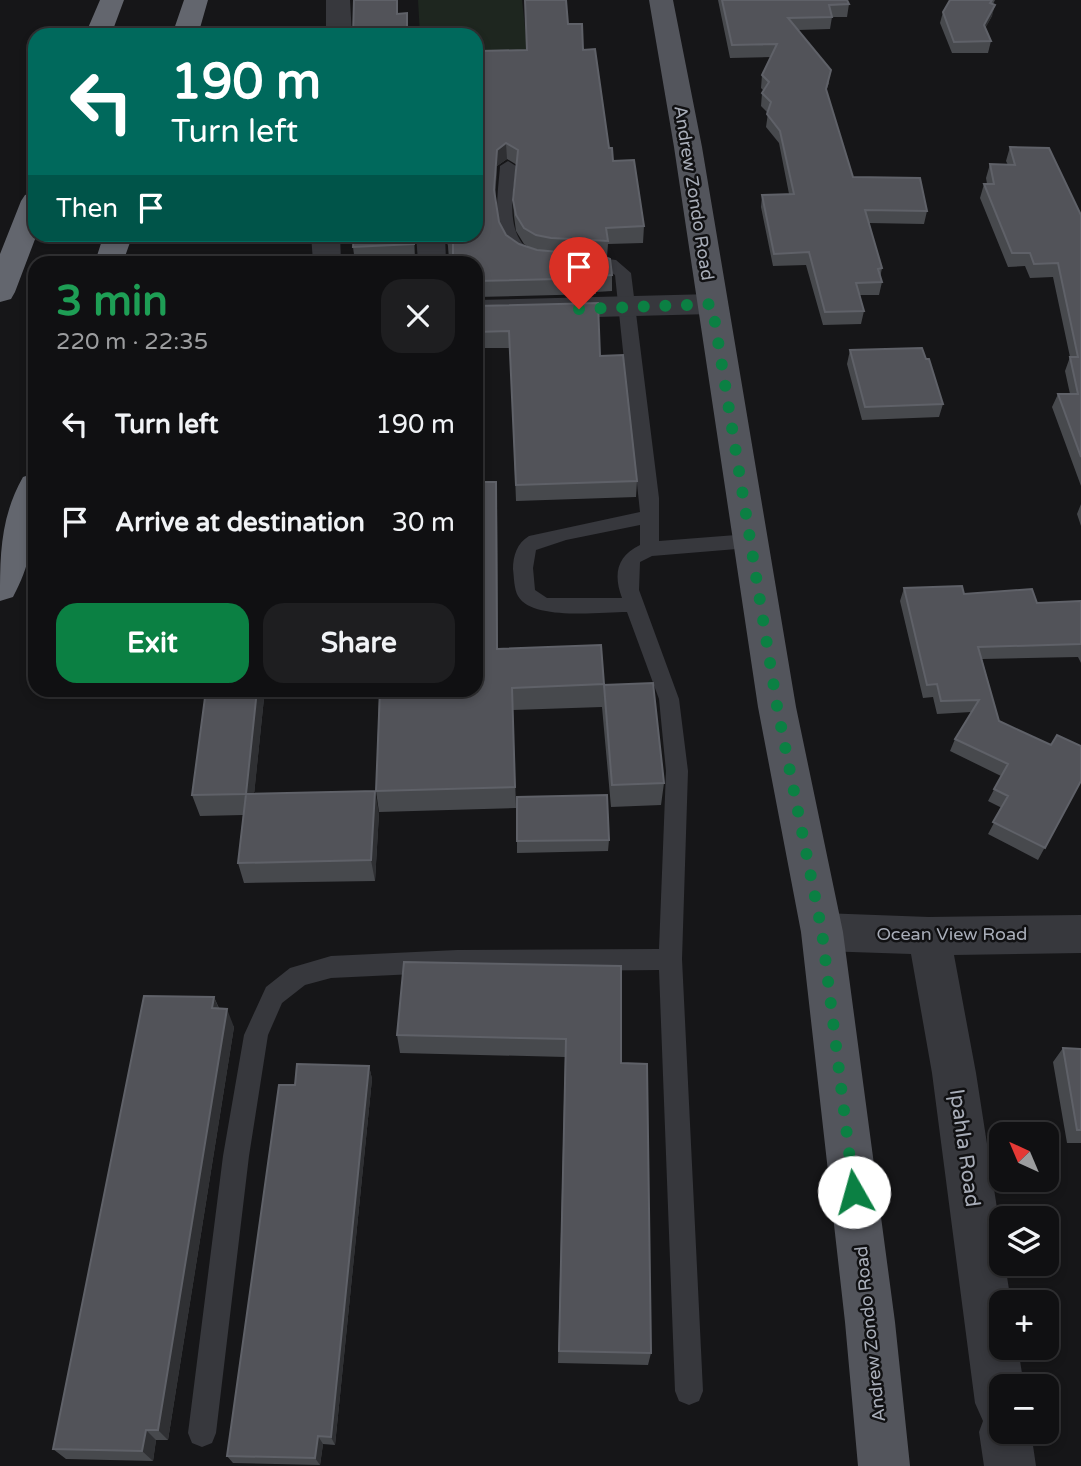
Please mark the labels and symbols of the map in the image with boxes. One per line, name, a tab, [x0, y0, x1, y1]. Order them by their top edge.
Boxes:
street label: Andrew Zondo Road	[669, 104, 719, 282]
pin	[549, 237, 609, 309]
street label: Ocean View Road	[877, 923, 1027, 945]
street label: Ipahla Road	[944, 1087, 985, 1209]
north arrow	[989, 1122, 1059, 1192]
position arrow	[817, 1155, 891, 1229]
street label: Andrew Zondo Road	[850, 1245, 890, 1423]

